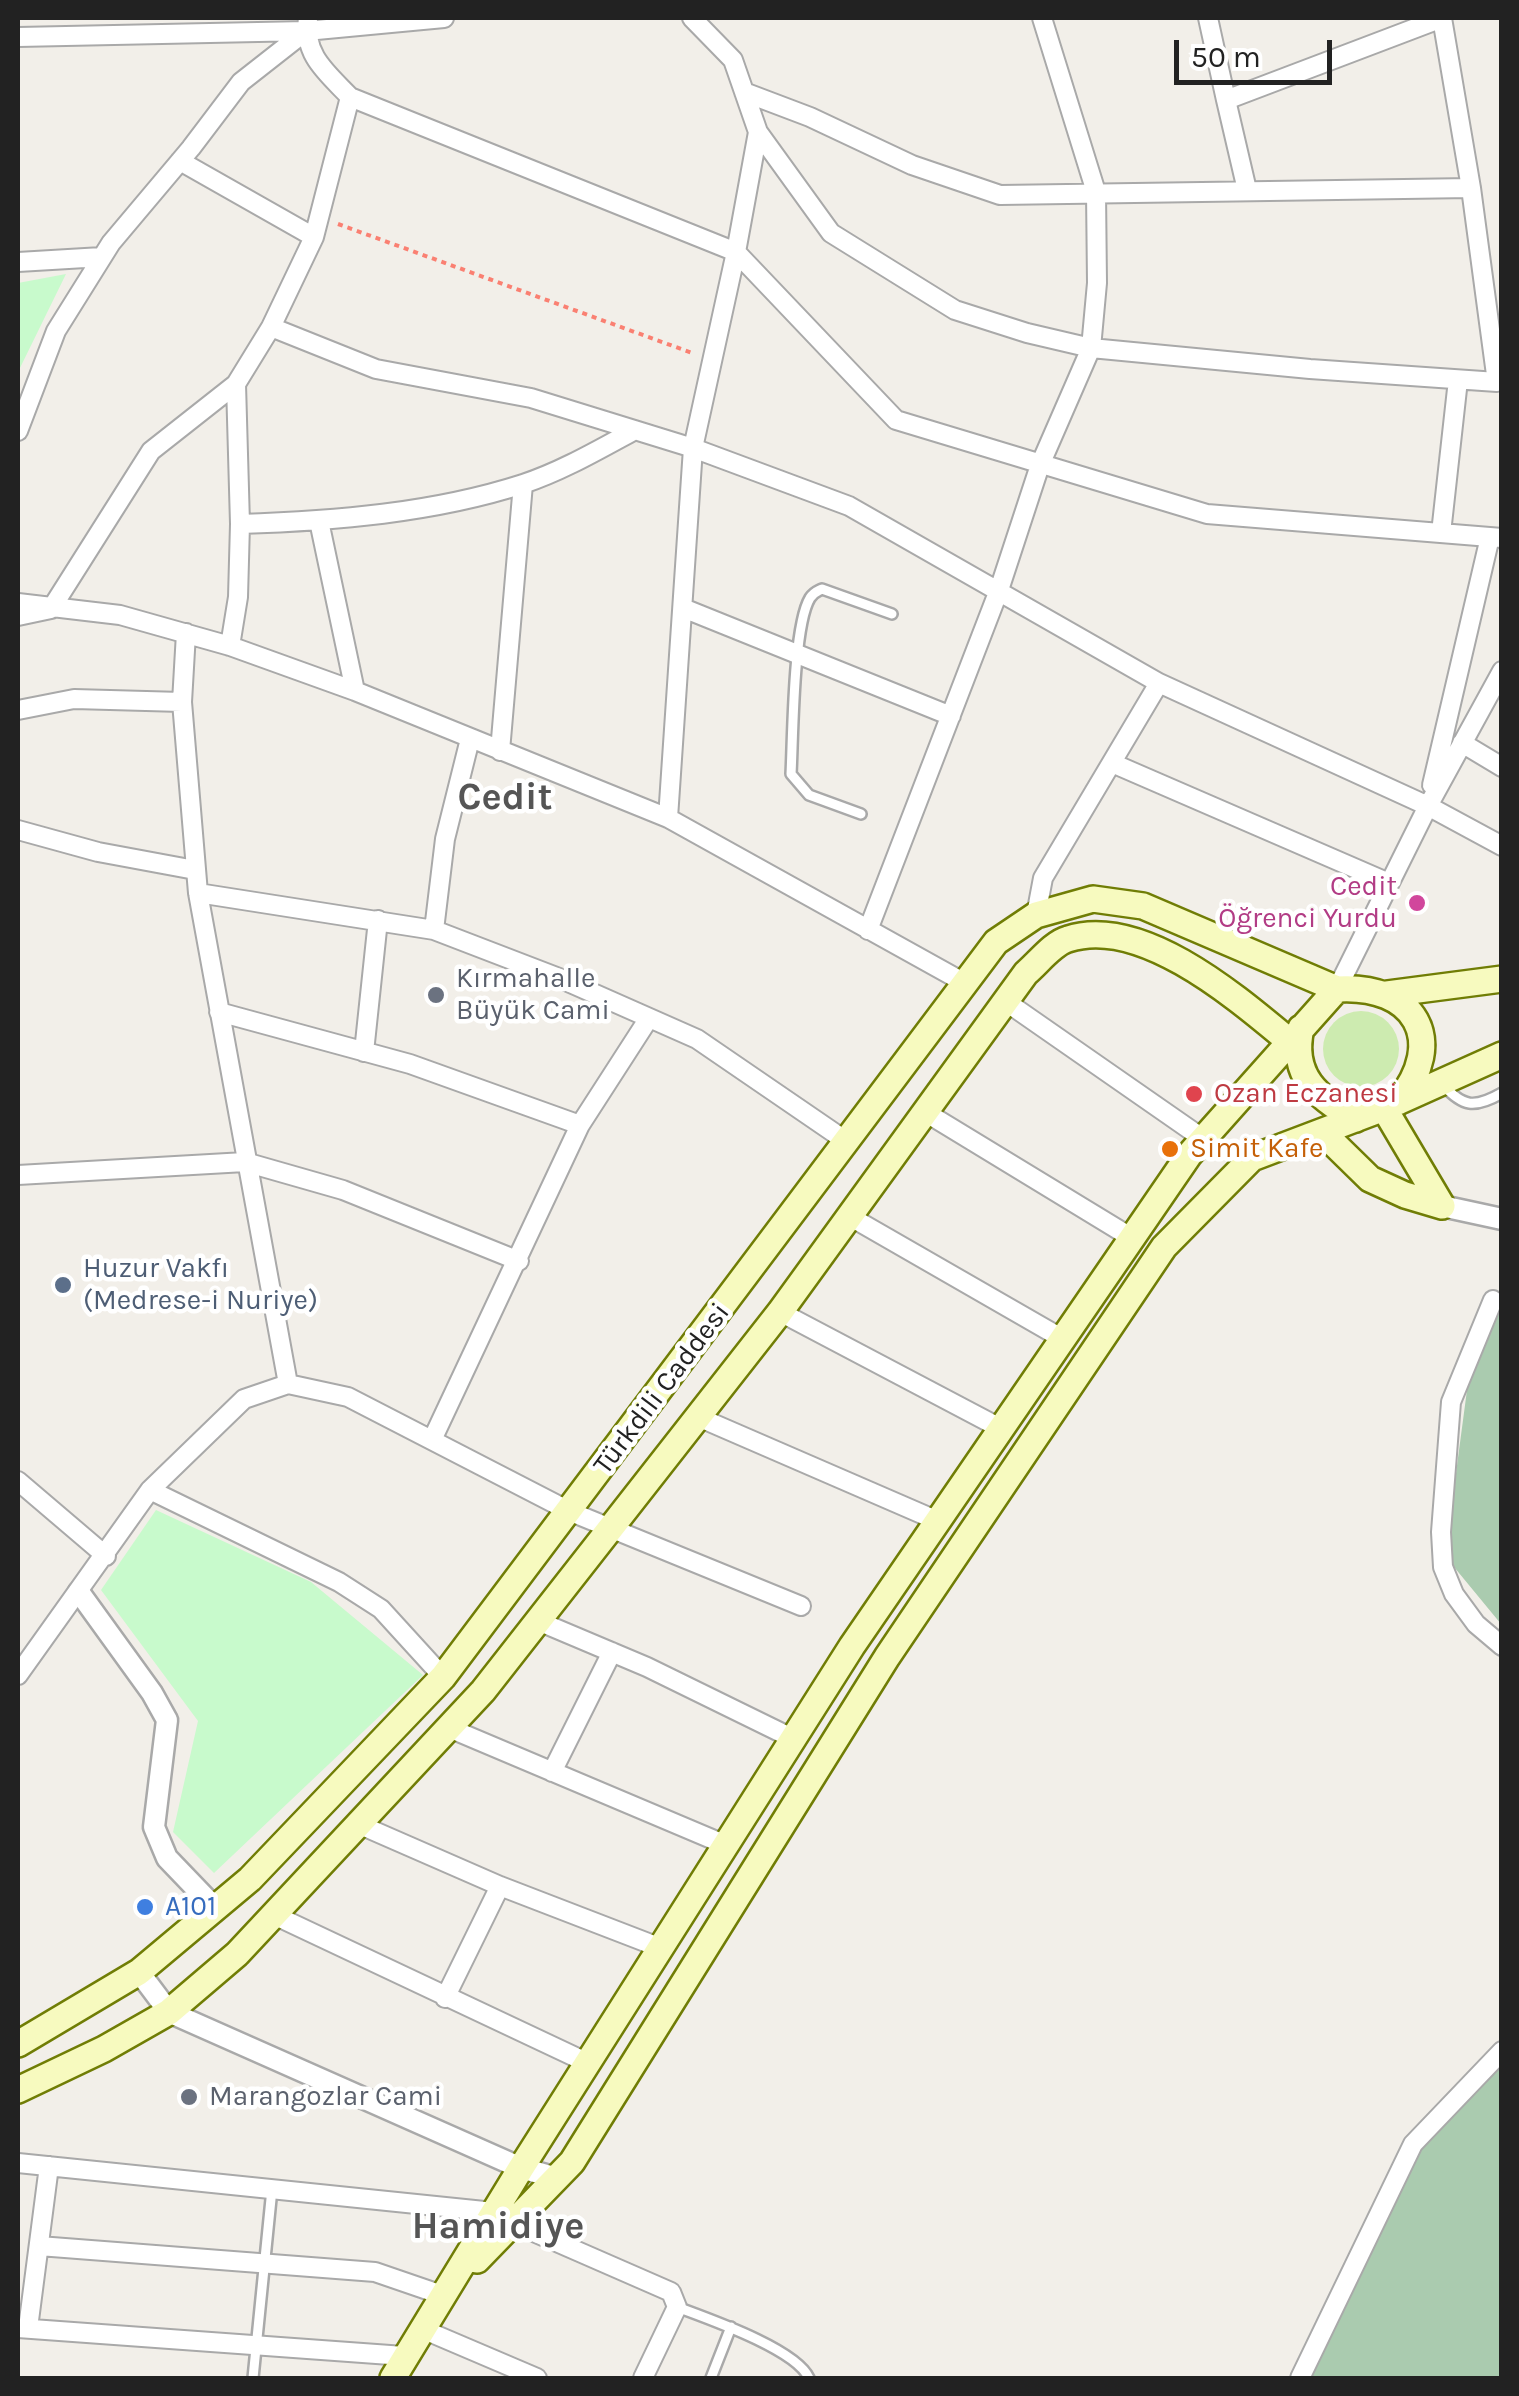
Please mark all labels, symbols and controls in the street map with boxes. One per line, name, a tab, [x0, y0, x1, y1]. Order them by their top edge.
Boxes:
scale bar	[1179, 20, 1336, 82]
text: 50 m	[1191, 39, 1261, 75]
district label: Cedit	[458, 775, 552, 821]
place label: Cedit Öğrenci Yurdu	[1218, 870, 1397, 936]
marker: Cedit Öğrenci Yurdu	[1406, 892, 1428, 914]
place label: Kırmahalle Büyük Cami	[456, 962, 610, 1028]
marker: Kırmahalle Büyük Cami	[425, 984, 447, 1006]
place label: Ozan Eczanesi	[1214, 1077, 1398, 1111]
marker: Ozan Eczanesi	[1183, 1083, 1205, 1105]
place label: Simit Kafe	[1190, 1132, 1323, 1166]
marker: Simit Kafe	[1159, 1138, 1181, 1160]
place label: Huzur Vakfı (Medrese-i Nuriye)	[83, 1252, 318, 1318]
marker: Huzur Vakfı (Medrese-i Nuriye)	[52, 1274, 74, 1296]
street label: Türkdili Caddesi	[587, 1297, 737, 1481]
place label: A101	[165, 1890, 216, 1924]
marker: A101	[134, 1896, 156, 1918]
place label: Marangozlar Cami	[209, 2080, 442, 2114]
marker: Marangozlar Cami	[178, 2086, 200, 2108]
district label: Hamidiye	[412, 2204, 584, 2250]

